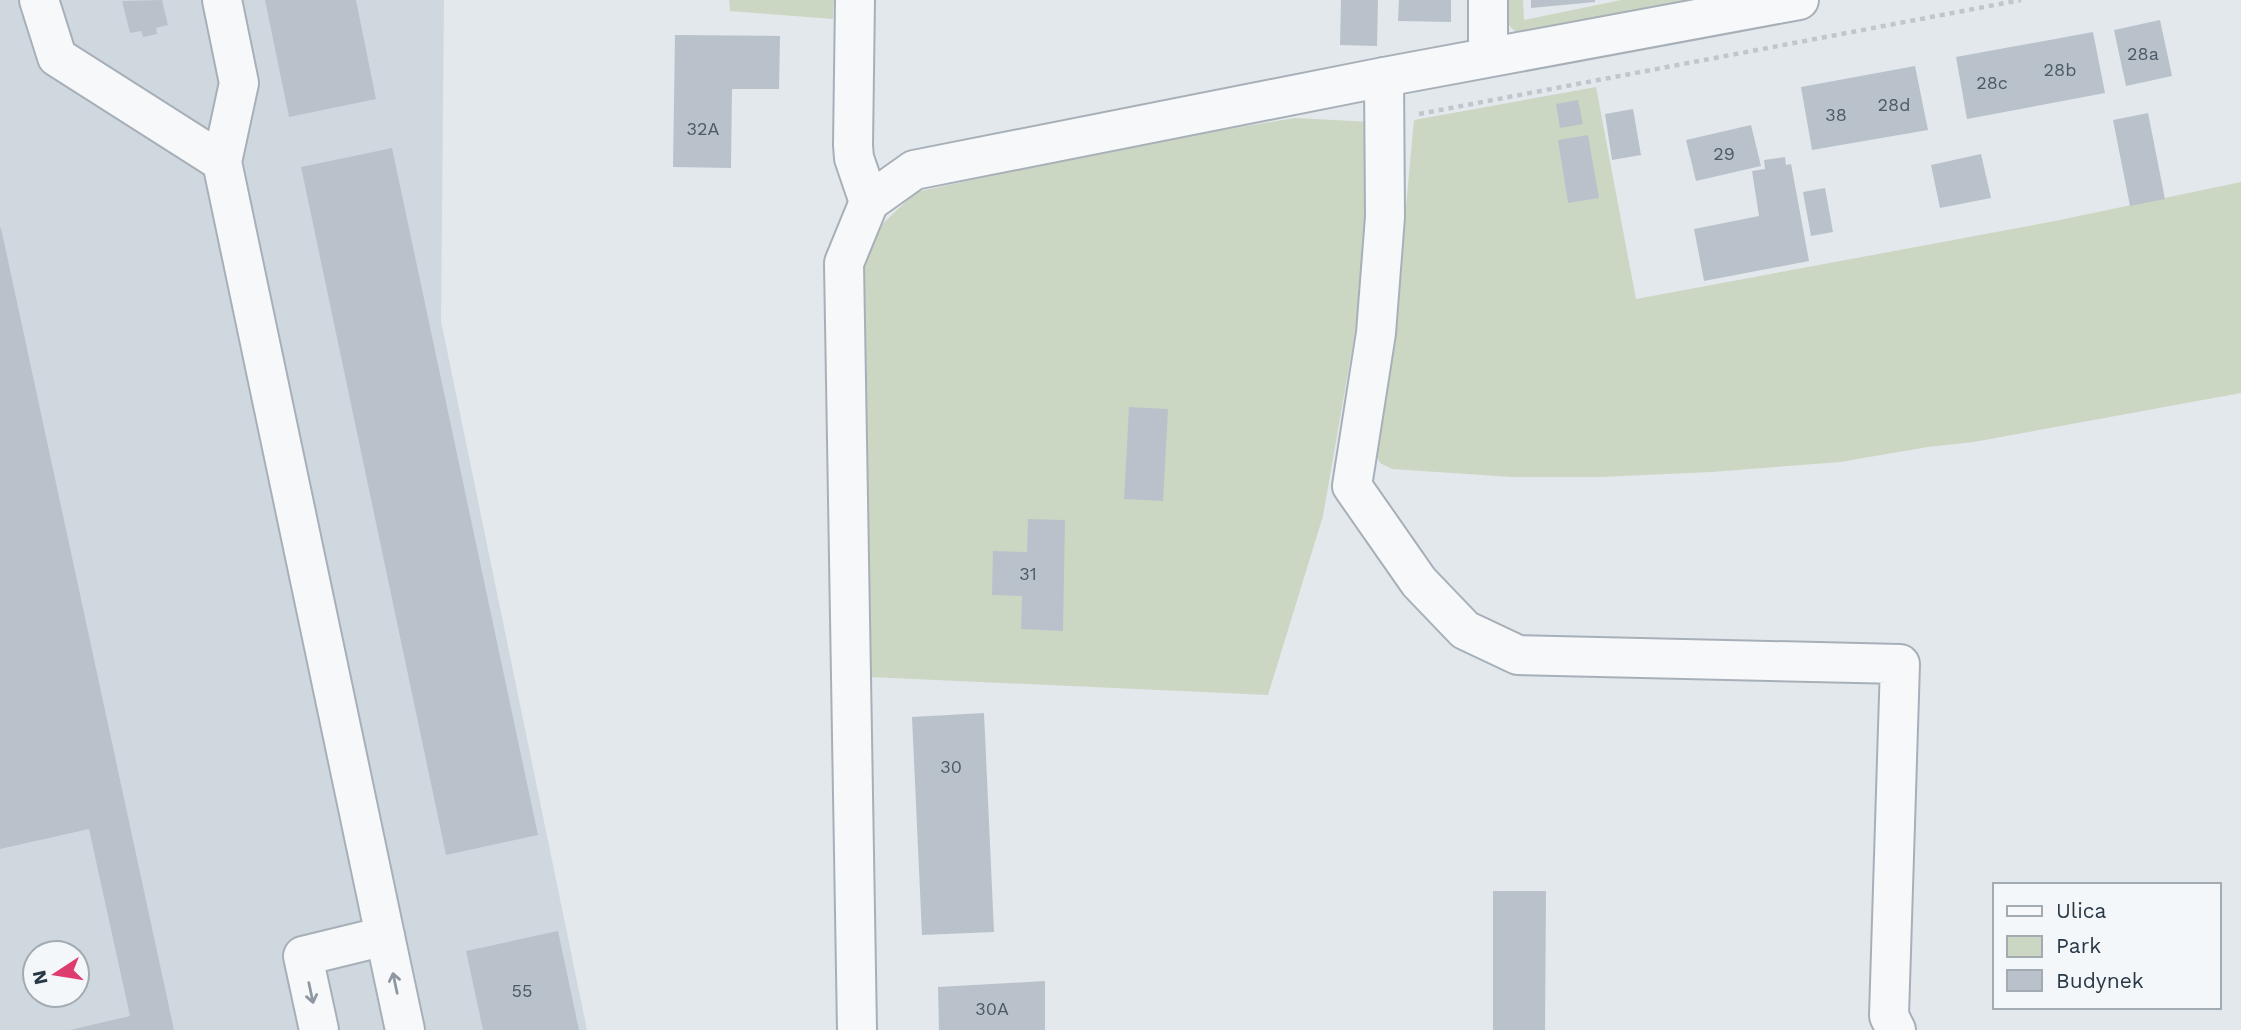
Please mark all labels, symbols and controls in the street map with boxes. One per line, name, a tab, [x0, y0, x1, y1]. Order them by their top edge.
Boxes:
house number: 28a	[2127, 43, 2159, 64]
house number: 28b	[2044, 59, 2076, 80]
house number: 28c	[1976, 72, 2008, 93]
house number: 28d	[1878, 94, 1910, 115]
house number: 38	[1825, 104, 1847, 125]
house number: 32A	[687, 118, 720, 139]
house number: 29	[1713, 143, 1735, 164]
house number: 31	[1019, 563, 1037, 584]
house number: 30	[940, 756, 962, 777]
legend	[1993, 883, 2220, 1009]
text: Ulica	[2056, 898, 2107, 923]
text: Park	[2056, 933, 2101, 958]
north arrow	[21, 939, 91, 1009]
text: N	[27, 968, 53, 987]
text: Budynek	[2056, 968, 2144, 993]
one-way arrow	[388, 972, 402, 995]
house number: 55	[512, 980, 532, 1001]
one-way arrow	[305, 981, 319, 1004]
house number: 30A	[975, 998, 1009, 1019]

